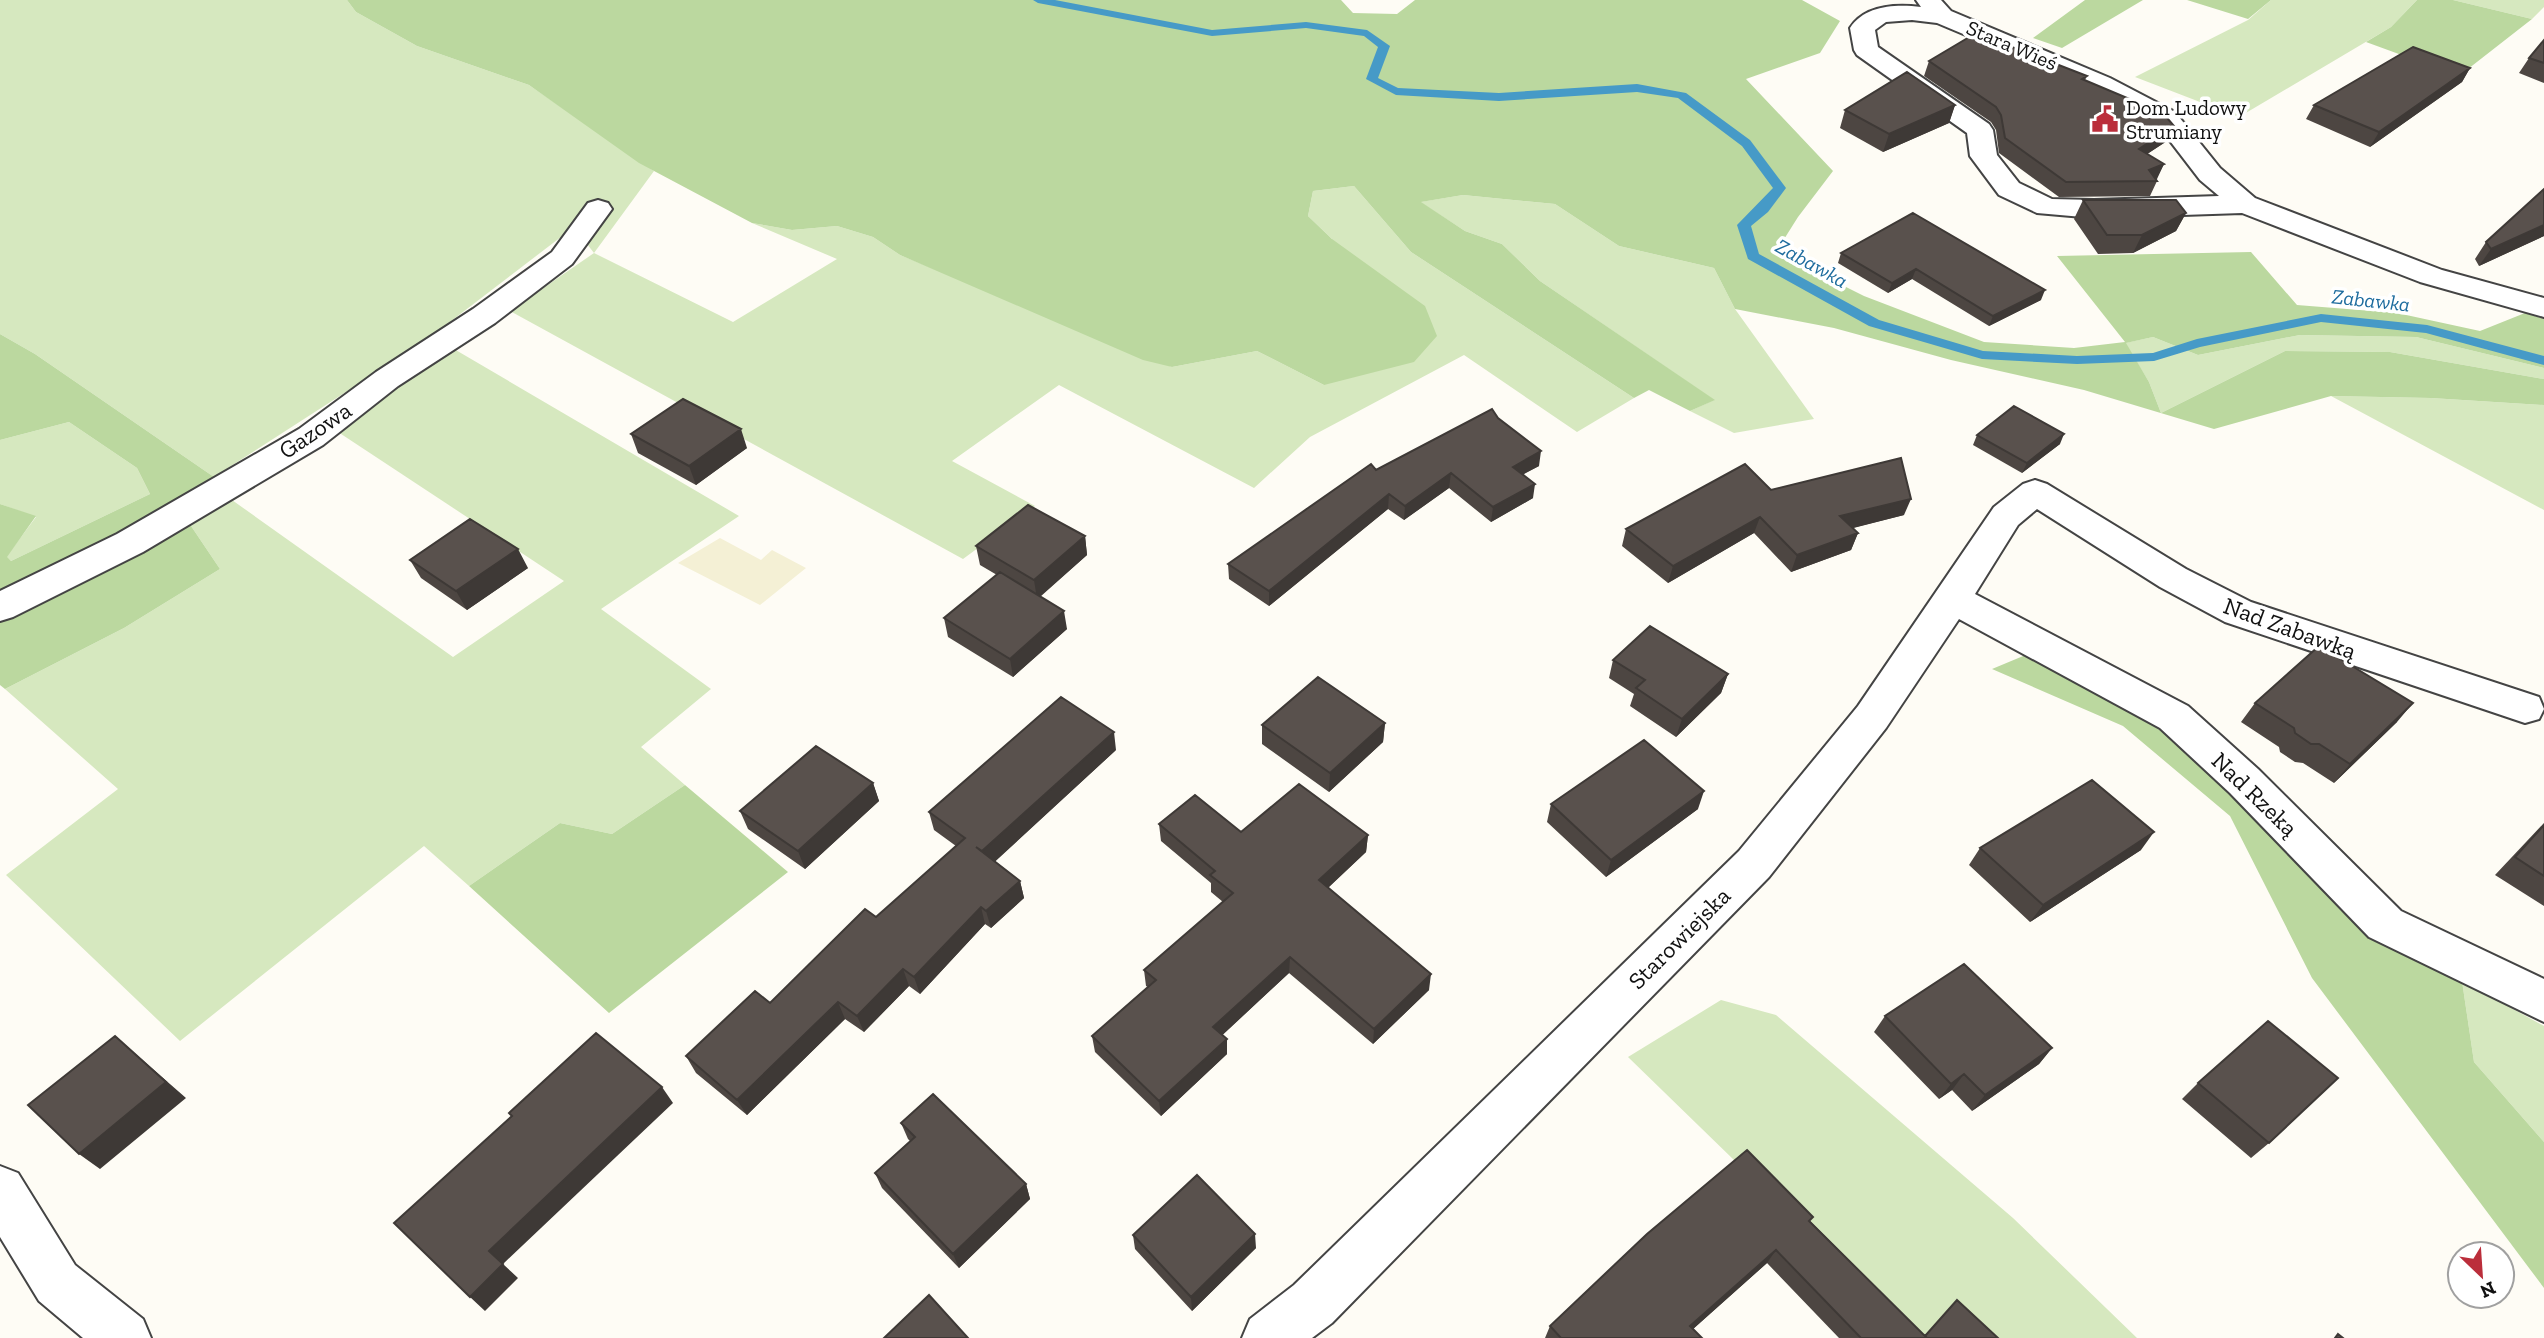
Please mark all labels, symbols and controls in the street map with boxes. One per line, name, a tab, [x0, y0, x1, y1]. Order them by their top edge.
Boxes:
street label: Stara Wieś	[1963, 15, 2061, 75]
place label: Dom Ludowy Strumiany	[2126, 95, 2247, 144]
public building icon: Dom Ludowy Strumiany	[2090, 104, 2120, 134]
water label: Zabawka	[1772, 233, 1852, 293]
water label: Zabawka	[2331, 283, 2411, 317]
street label: Gazowa	[273, 395, 357, 465]
street label: Nad Zabawką	[2220, 591, 2361, 666]
street label: Nad Rzeką	[2206, 746, 2304, 842]
street label: Starowiejska	[1622, 881, 1736, 995]
north arrow	[2446, 1240, 2516, 1310]
text: N	[2477, 1276, 2499, 1303]

